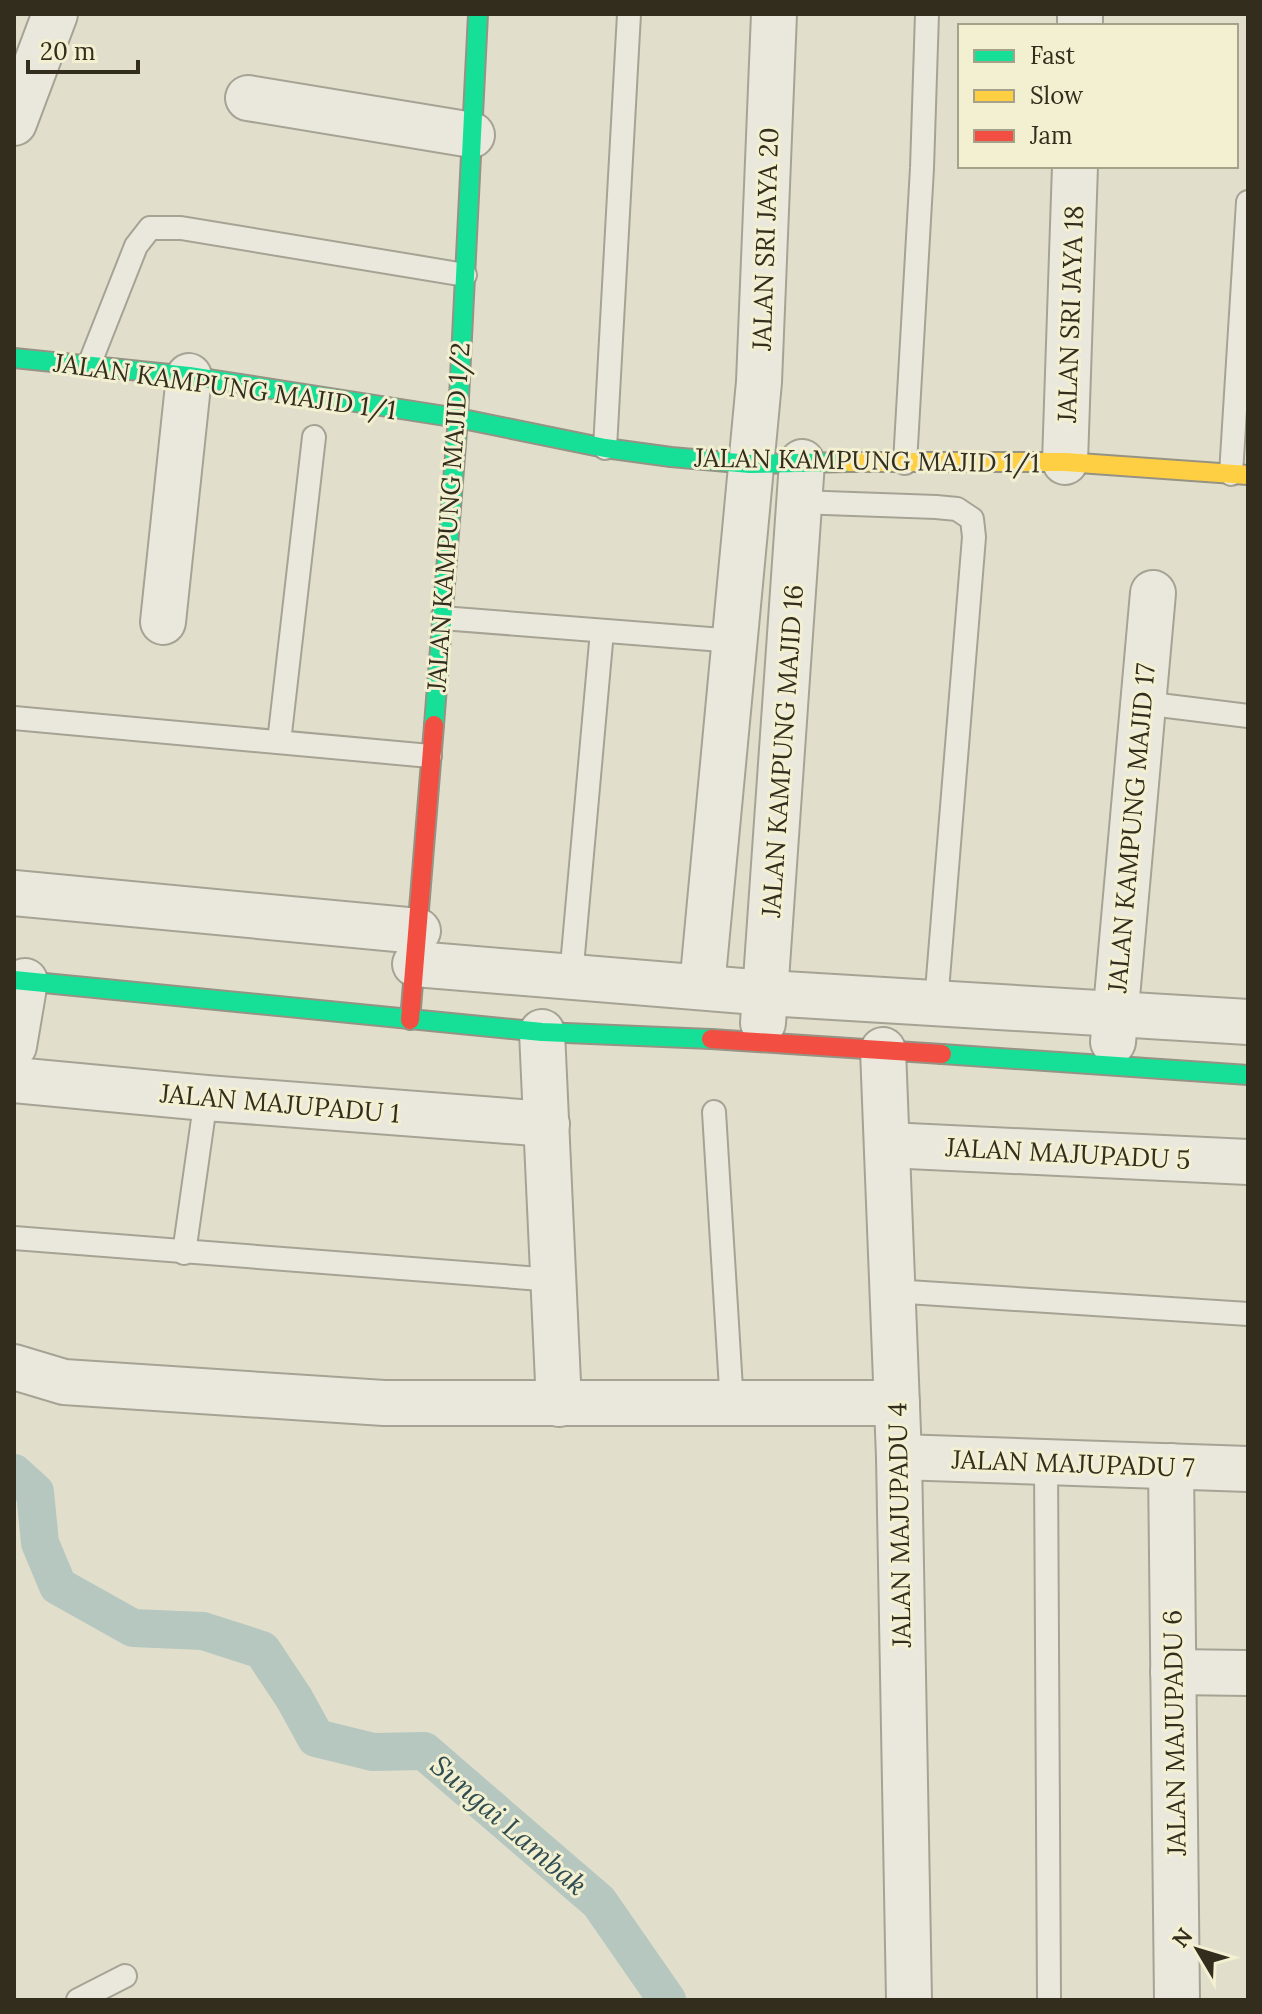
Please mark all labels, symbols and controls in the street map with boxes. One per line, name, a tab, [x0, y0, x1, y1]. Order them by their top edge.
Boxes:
scale bar	[28, 24, 138, 74]
legend	[958, 24, 1238, 168]
text: 20 m	[40, 36, 96, 67]
text: Fast	[1030, 40, 1076, 71]
text: Slow	[1030, 80, 1084, 111]
text: Jam	[1029, 120, 1072, 151]
street label: JALAN SRI JAYA 20	[745, 127, 785, 352]
street label: JALAN SRI JAYA 18	[1050, 205, 1090, 424]
street label: JALAN KAMPUNG MAJID 1/2	[419, 341, 478, 694]
street label: JALAN KAMPUNG MAJID 1/1	[50, 345, 398, 427]
street label: JALAN KAMPUNG MAJID 1/1	[693, 440, 1040, 481]
street label: JALAN KAMPUNG MAJID 16	[754, 583, 810, 920]
street label: JALAN KAMPUNG MAJID 17	[1100, 662, 1162, 995]
street label: JALAN MAJUPADU 1	[158, 1076, 401, 1130]
street label: JALAN MAJUPADU 5	[944, 1130, 1191, 1176]
street label: JALAN MAJUPADU 4	[880, 1402, 918, 1649]
street label: JALAN MAJUPADU 7	[950, 1442, 1195, 1484]
street label: JALAN MAJUPADU 6	[1155, 1610, 1193, 1857]
water label: Sungai Lambak	[423, 1747, 595, 1903]
north arrow	[1158, 1910, 1238, 1990]
text: N	[1166, 1922, 1199, 1953]

